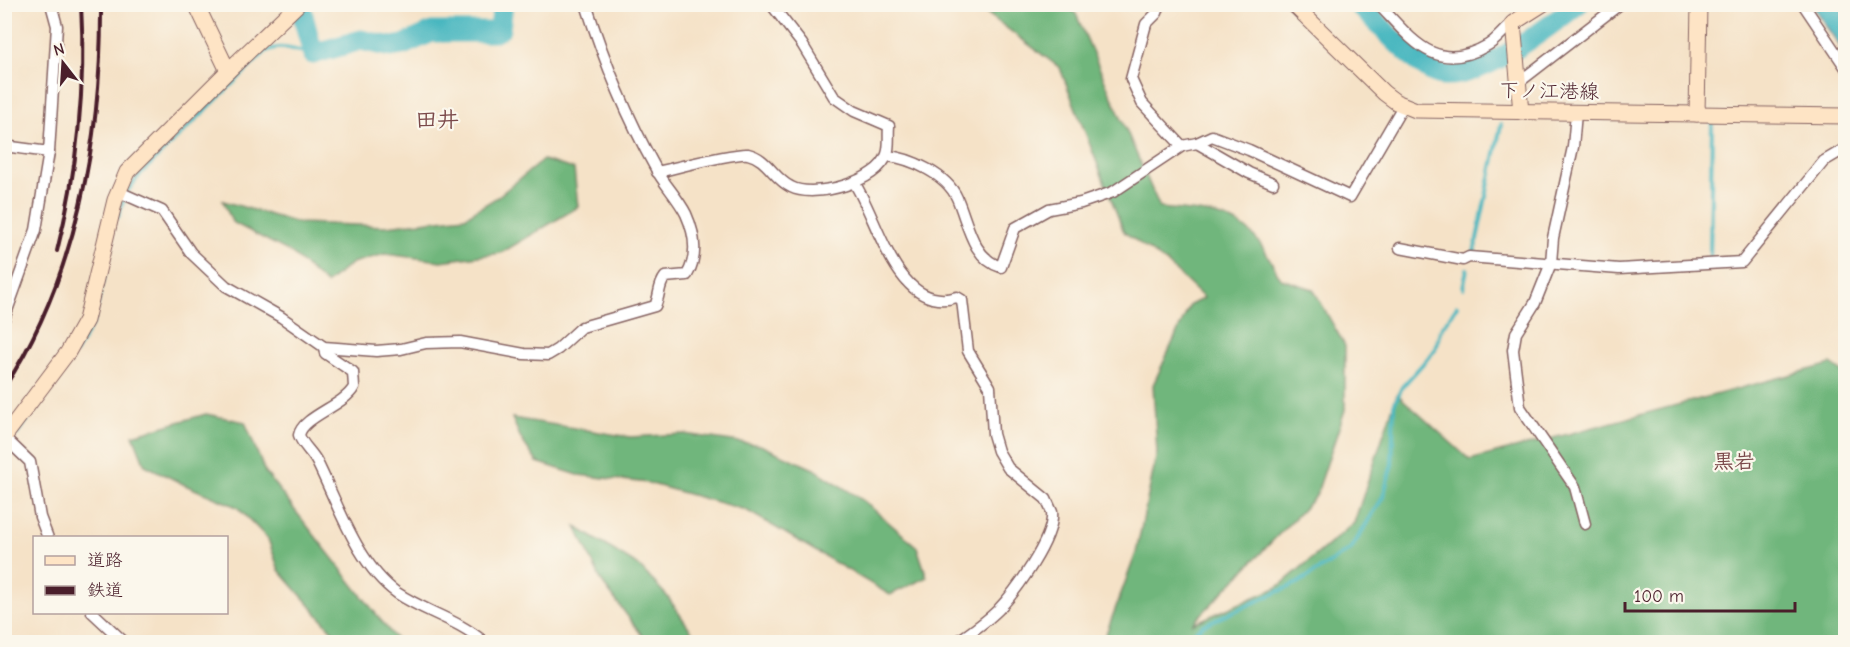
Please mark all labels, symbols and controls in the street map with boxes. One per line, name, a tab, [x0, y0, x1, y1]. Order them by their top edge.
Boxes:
north arrow	[33, 33, 93, 93]
text: N	[51, 39, 67, 60]
street label: 下ノ江港線	[1499, 79, 1599, 103]
district label: 田井	[415, 107, 459, 133]
district label: 黒岩	[1713, 449, 1755, 473]
legend	[33, 536, 228, 614]
text: 道路	[87, 550, 123, 571]
scale bar	[1625, 575, 1794, 613]
text: 鉄道	[87, 580, 123, 601]
text: 100 m	[1634, 586, 1684, 607]

